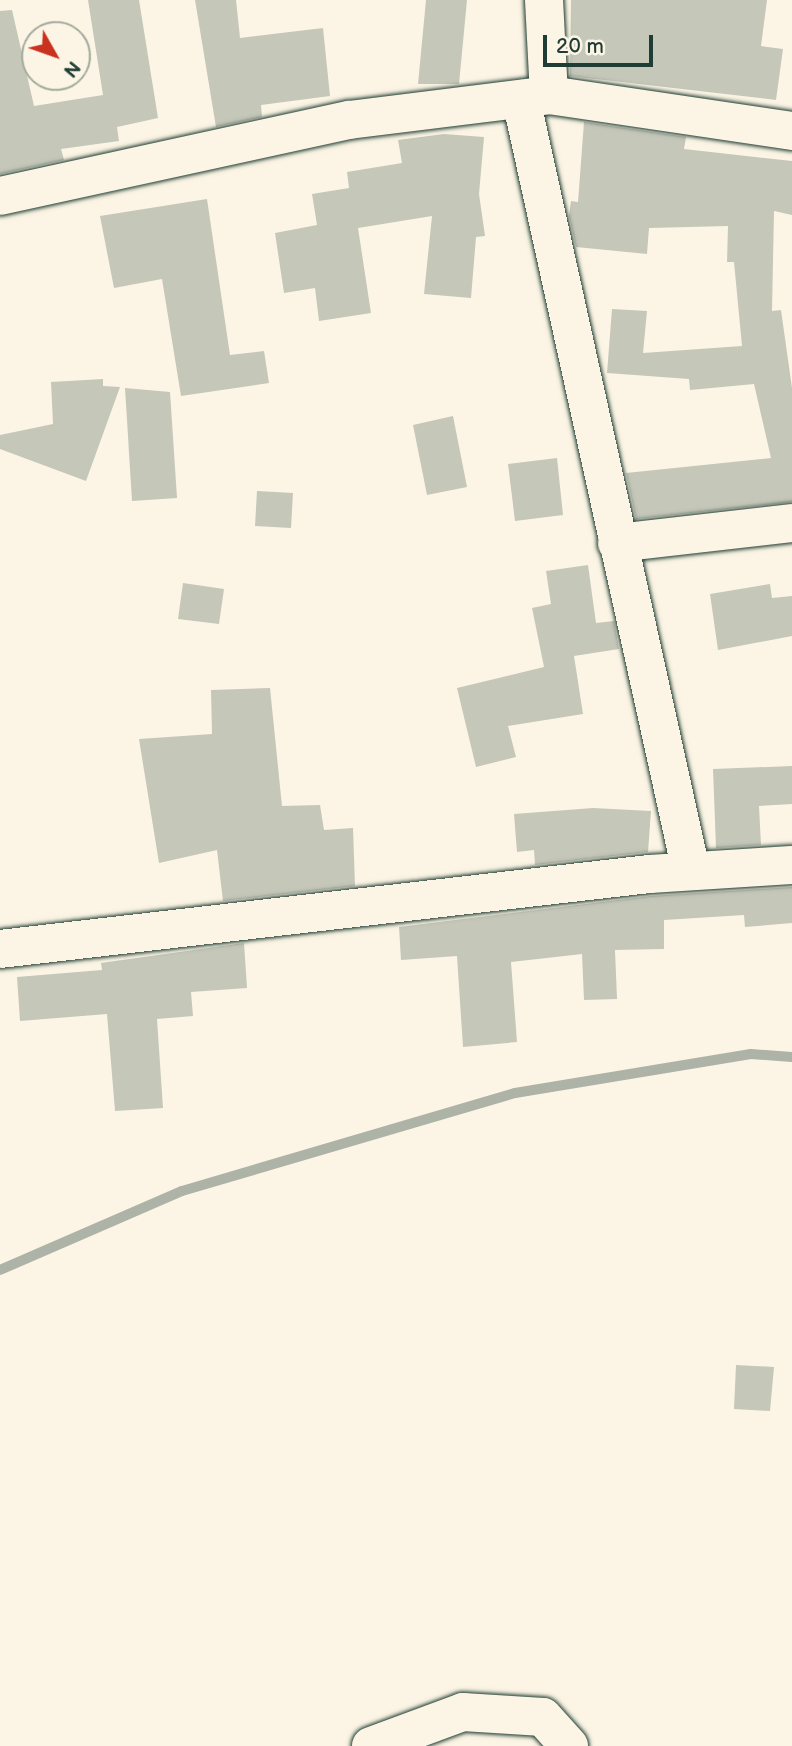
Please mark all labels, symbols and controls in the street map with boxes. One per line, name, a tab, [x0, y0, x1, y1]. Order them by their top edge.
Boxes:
north arrow	[21, 21, 91, 91]
scale bar	[547, 21, 657, 65]
text: 20 m	[556, 34, 604, 59]
text: N	[58, 56, 84, 81]

